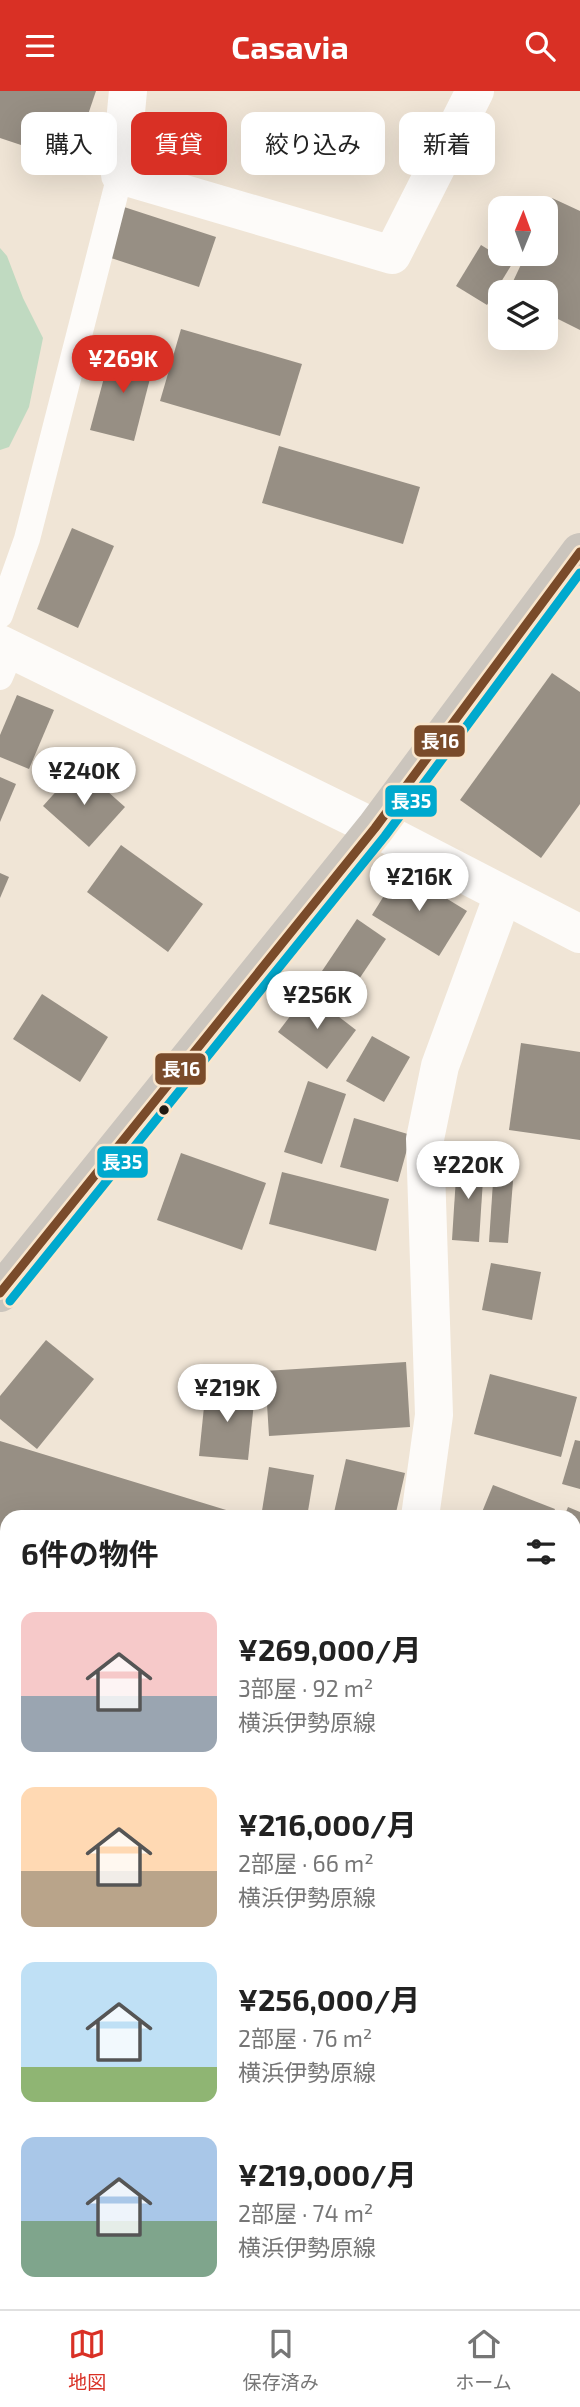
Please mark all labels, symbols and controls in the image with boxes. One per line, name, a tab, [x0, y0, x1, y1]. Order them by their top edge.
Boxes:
icon: menu	[21, 27, 59, 65]
text: Casavia	[231, 27, 349, 65]
icon: search	[521, 27, 559, 65]
chip: 購入	[21, 112, 117, 175]
chip: 賃貸	[131, 112, 227, 175]
chip: 絞り込み	[241, 112, 385, 175]
chip: 新着	[399, 112, 495, 175]
north arrow	[488, 196, 558, 266]
map controls	[488, 196, 558, 350]
button: layers	[488, 280, 558, 350]
pin: ¥269K	[74, 335, 172, 395]
text: ¥269K	[88, 344, 158, 372]
line badge: 長16	[413, 724, 466, 758]
text: 長16	[421, 729, 459, 752]
pin: ¥240K	[35, 747, 133, 807]
text: ¥240K	[48, 756, 120, 784]
line badge: 長35	[384, 784, 438, 818]
text: 長35	[391, 789, 431, 812]
pin: ¥216K	[370, 853, 468, 913]
text: ¥216K	[386, 862, 452, 890]
pin: ¥256K	[268, 971, 366, 1031]
text: ¥256K	[282, 980, 352, 1008]
line badge: 長16	[154, 1052, 207, 1086]
text: 長16	[162, 1057, 200, 1080]
unlabelled marker	[157, 1103, 171, 1117]
pin: ¥220K	[419, 1141, 517, 1201]
line badge: 長35	[96, 1145, 149, 1179]
text: 長35	[102, 1150, 142, 1173]
text: ¥220K	[432, 1150, 504, 1178]
pin: ¥219K	[178, 1365, 276, 1424]
text: ¥219K	[194, 1373, 260, 1401]
icon: filters	[522, 1533, 560, 1571]
text: 6件の物件	[21, 1535, 159, 1571]
text: ¥269,000/月	[238, 1631, 421, 1667]
icon: home	[77, 1640, 161, 1724]
text: 3部屋 · 92 m²	[238, 1674, 373, 1702]
text: 横浜伊勢原線	[238, 1708, 376, 1736]
text: ¥216,000/月	[238, 1806, 417, 1842]
icon: home	[77, 1815, 161, 1899]
text: 2部屋 · 66 m²	[238, 1849, 374, 1877]
text: 横浜伊勢原線	[238, 1883, 376, 1911]
text: ¥256,000/月	[238, 1981, 420, 2017]
icon: home	[77, 1990, 161, 2074]
text: 2部屋 · 76 m²	[238, 2024, 372, 2052]
text: 横浜伊勢原線	[238, 2058, 376, 2086]
text: ¥219,000/月	[238, 2156, 417, 2192]
icon: home	[77, 2165, 161, 2249]
text: 2部屋 · 74 m²	[238, 2199, 373, 2227]
text: 横浜伊勢原線	[238, 2233, 376, 2261]
tab: 地図	[68, 2325, 106, 2394]
tab: 保存済み	[243, 2325, 319, 2394]
tab: ホーム	[455, 2325, 512, 2394]

